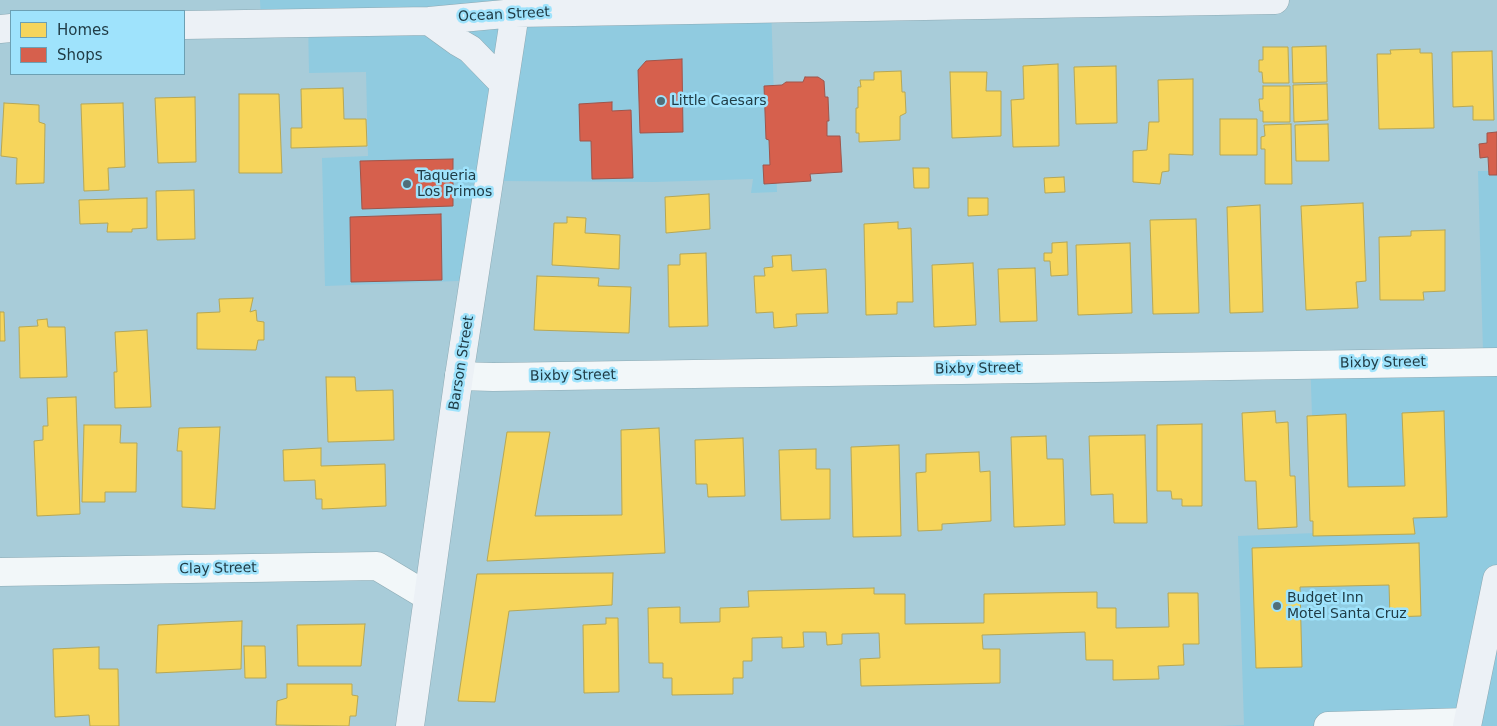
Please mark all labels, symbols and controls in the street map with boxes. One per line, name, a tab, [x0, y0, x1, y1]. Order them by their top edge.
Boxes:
street label: Ocean Street	[458, 4, 550, 26]
legend	[10, 10, 185, 75]
text: Homes	[57, 21, 109, 39]
text: Shops	[57, 46, 103, 64]
place label: Little Caesars	[671, 93, 767, 109]
marker: Little Caesars	[655, 95, 667, 107]
place label: Taqueria Los Primos	[417, 168, 492, 200]
marker: Taqueria Los Primos	[401, 178, 413, 190]
street label: Barson Street	[446, 314, 478, 412]
street label: Bixby Street	[1340, 354, 1426, 372]
street label: Bixby Street	[935, 360, 1021, 378]
street label: Bixby Street	[530, 367, 616, 385]
street label: Clay Street	[179, 560, 257, 578]
place label: Budget Inn Motel Santa Cruz	[1287, 590, 1407, 622]
marker: Budget Inn Motel Santa Cruz	[1271, 600, 1283, 612]

